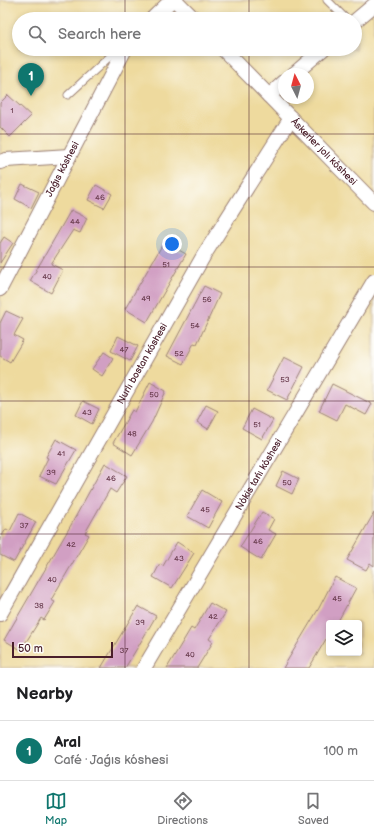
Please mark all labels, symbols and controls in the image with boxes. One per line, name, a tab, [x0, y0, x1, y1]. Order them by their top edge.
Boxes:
search box	[12, 12, 362, 56]
icon: search	[26, 23, 48, 45]
text: Search here	[58, 25, 141, 44]
pin: 1	[18, 63, 44, 96]
north arrow	[278, 68, 314, 104]
house number: 1	[10, 106, 14, 115]
street label: Áskerler jolı kóshesi	[288, 116, 359, 188]
street label: Jaǵıs kóshesi	[43, 140, 82, 199]
house number: 46	[95, 193, 105, 202]
house number: 44	[70, 217, 80, 226]
your location	[162, 234, 182, 254]
house number: 51	[162, 260, 170, 269]
house number: 40	[42, 272, 52, 281]
house number: 49	[141, 294, 151, 303]
house number: 56	[202, 295, 212, 304]
street label: Nurlı bostan kóshesi	[115, 321, 170, 406]
house number: 54	[190, 321, 200, 330]
house number: 47	[120, 345, 128, 354]
house number: 52	[174, 349, 184, 358]
house number: 53	[280, 375, 290, 384]
house number: 50	[149, 390, 159, 399]
house number: 43	[82, 408, 92, 417]
house number: 51	[253, 420, 261, 429]
house number: 48	[127, 429, 137, 438]
street label: Nókis tańı kóshesi	[233, 437, 285, 513]
house number: 41	[57, 449, 65, 458]
house number: 39	[46, 468, 56, 477]
house number: 46	[106, 474, 116, 483]
house number: 50	[282, 478, 292, 487]
house number: 45	[200, 505, 210, 514]
house number: 37	[20, 521, 28, 530]
house number: 46	[253, 537, 263, 546]
house number: 42	[66, 540, 76, 549]
house number: 43	[174, 554, 184, 563]
house number: 40	[47, 575, 57, 584]
house number: 45	[332, 594, 342, 603]
house number: 38	[34, 601, 44, 610]
house number: 42	[208, 612, 218, 621]
house number: 39	[135, 618, 145, 627]
map controls	[326, 620, 362, 656]
button: layers	[326, 620, 362, 656]
scale bar	[12, 640, 113, 659]
text: 50 m	[18, 642, 43, 655]
house number: 37	[120, 646, 128, 655]
house number: 40	[185, 650, 195, 659]
text: Nearby	[16, 684, 73, 704]
text: Aral	[54, 733, 81, 752]
text: 1	[26, 743, 32, 759]
text: 100 m	[323, 743, 358, 759]
text: Café · Jaǵıs kóshesi	[54, 752, 169, 768]
tab: Map	[45, 790, 67, 827]
tab: Directions	[157, 790, 208, 827]
tab: Saved	[298, 790, 329, 827]

